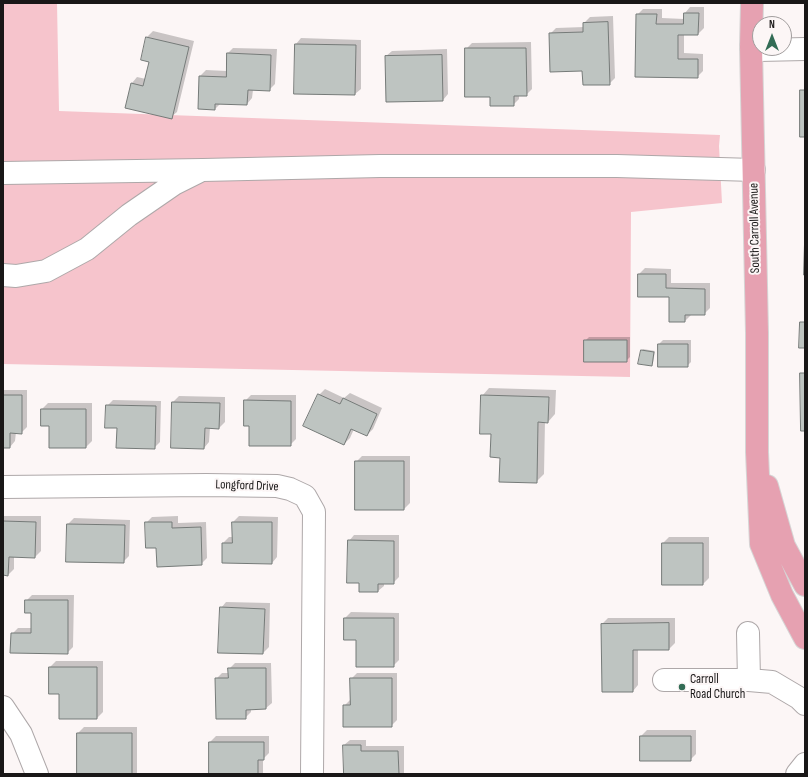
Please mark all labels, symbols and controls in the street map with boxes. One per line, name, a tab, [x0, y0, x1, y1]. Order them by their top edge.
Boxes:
north arrow	[752, 16, 792, 56]
text: N	[769, 18, 775, 31]
street label: South Carroll Avenue	[746, 183, 764, 273]
street label: Longford Drive	[215, 477, 279, 495]
place label: Carroll Road Church	[690, 672, 745, 703]
marker: Carroll Road Church	[677, 682, 687, 692]

